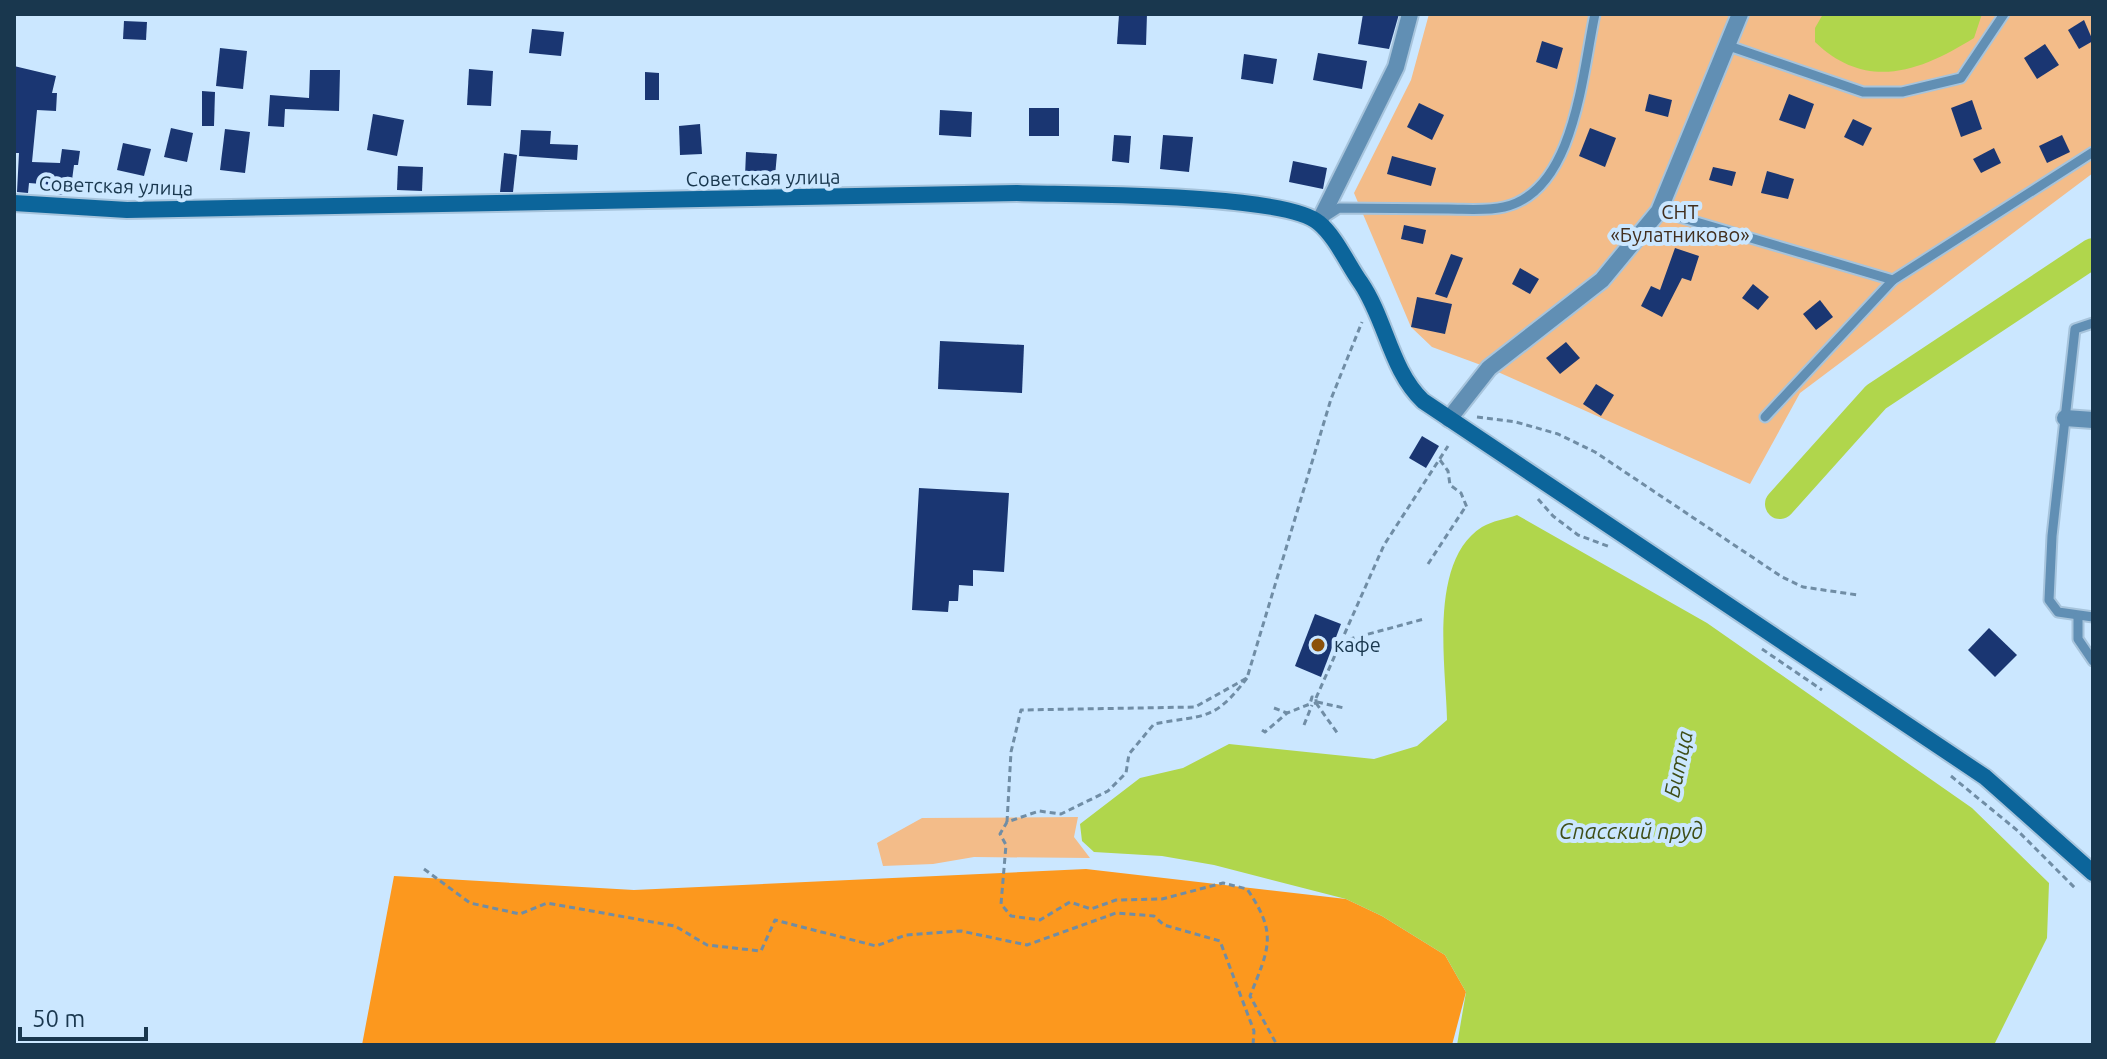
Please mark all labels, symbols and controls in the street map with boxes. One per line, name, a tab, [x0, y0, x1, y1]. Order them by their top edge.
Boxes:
street label: Советская улица	[685, 165, 841, 190]
street label: Советская улица	[38, 171, 194, 200]
park label: СНТ «Булатниково»	[1610, 200, 1750, 246]
place label: кафе	[1334, 633, 1381, 656]
marker: кафе	[1309, 636, 1327, 654]
water label: Битца	[1658, 728, 1697, 800]
water label: Спасский пруд	[1559, 818, 1703, 843]
scale bar	[20, 991, 146, 1041]
text: 50 m	[32, 1005, 85, 1032]

